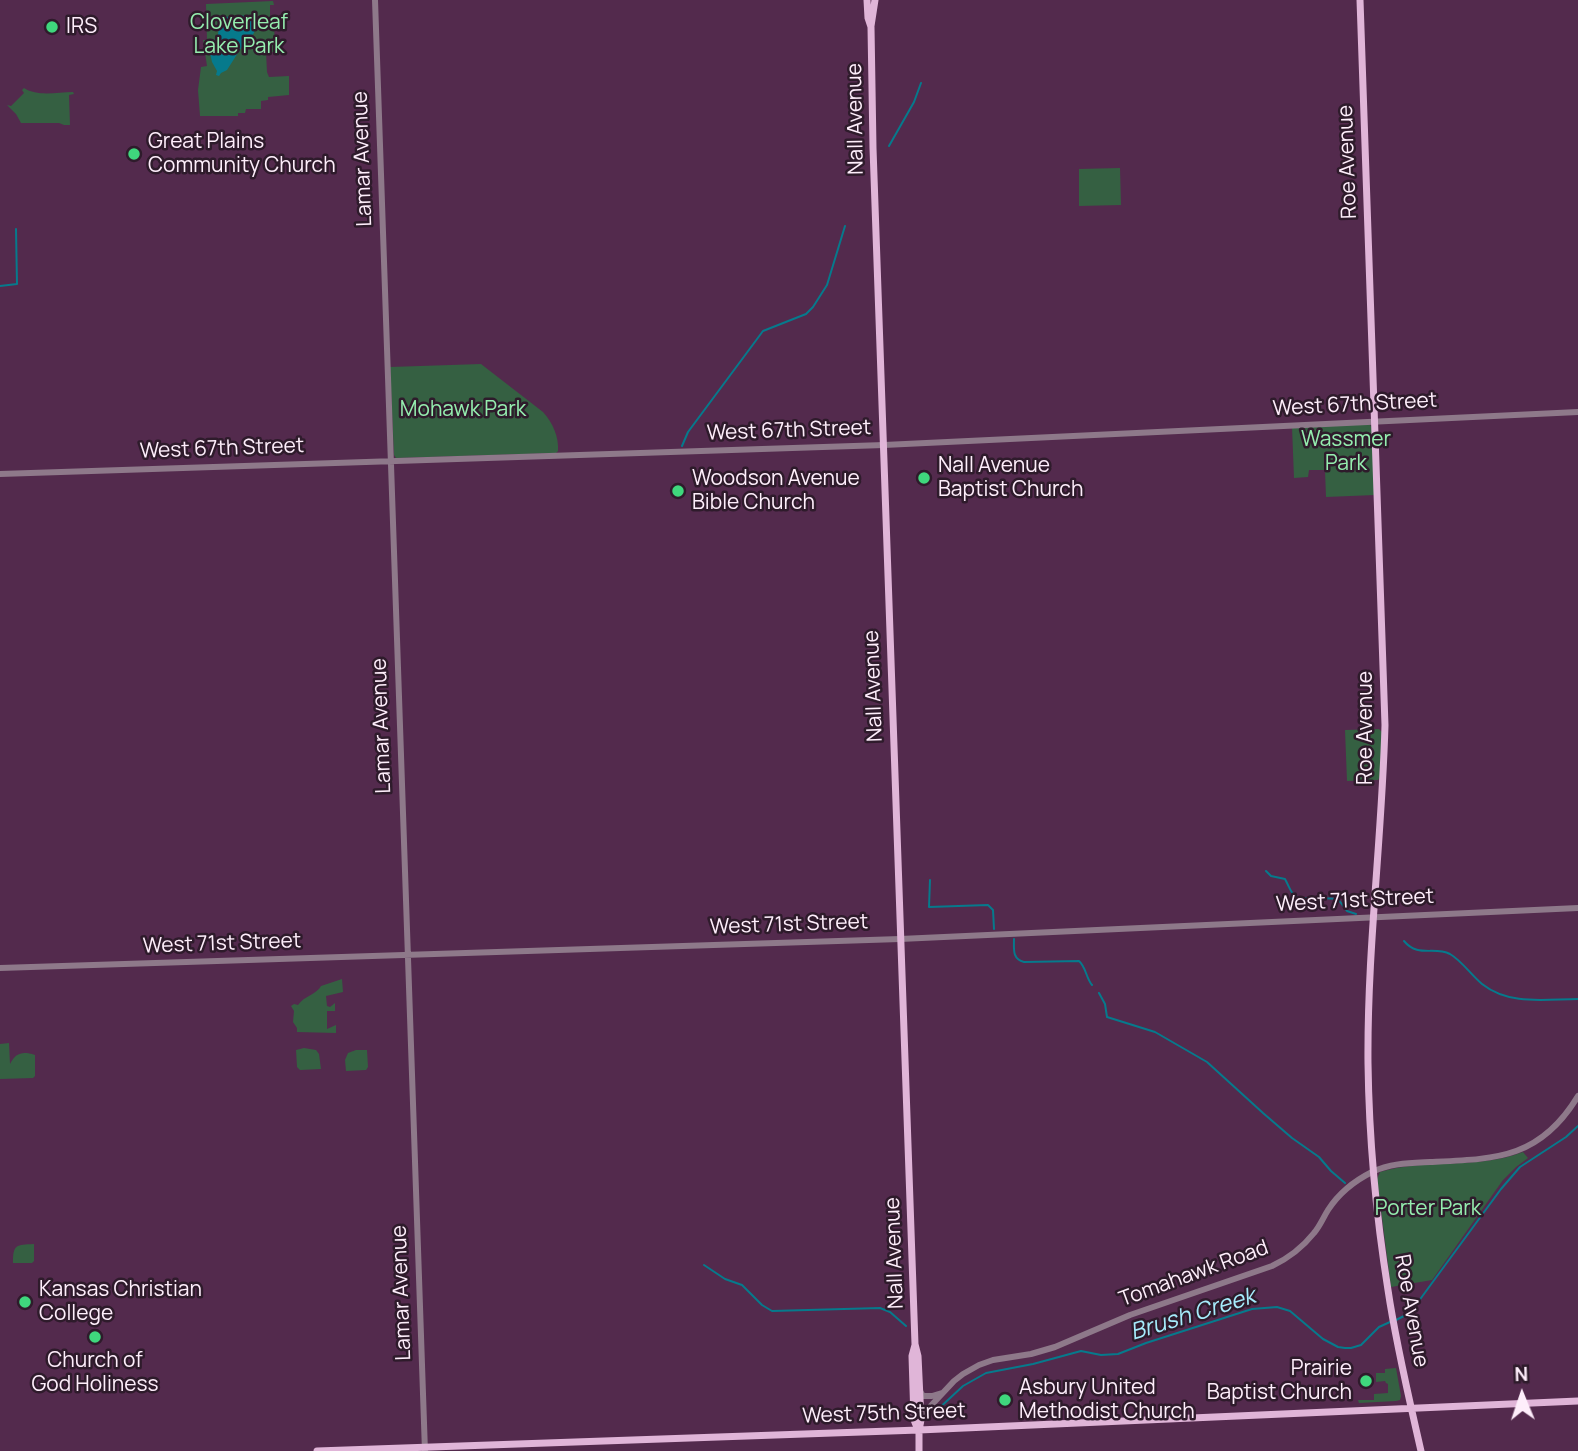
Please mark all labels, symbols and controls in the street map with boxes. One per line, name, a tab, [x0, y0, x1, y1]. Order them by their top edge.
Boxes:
park label: Cloverleaf Lake Park	[190, 10, 288, 60]
place label: IRS	[66, 14, 97, 40]
marker: IRS	[44, 19, 60, 35]
street label: Nall Avenue	[842, 63, 870, 175]
street label: Lamar Avenue	[348, 91, 378, 227]
street label: Roe Avenue	[1333, 105, 1363, 219]
place label: Great Plains Community Church	[148, 129, 336, 179]
marker: Great Plains Community Church	[126, 146, 142, 162]
street label: West 67th Street	[1272, 388, 1438, 422]
park label: Mohawk Park	[400, 397, 526, 423]
street label: West 67th Street	[706, 416, 872, 446]
park label: Wassmer Park	[1301, 427, 1391, 477]
street label: West 67th Street	[139, 434, 305, 464]
place label: Nall Avenue Baptist Church	[938, 453, 1083, 503]
place label: Woodson Avenue Bible Church	[692, 466, 860, 516]
marker: Nall Avenue Baptist Church	[916, 470, 932, 486]
marker: Woodson Avenue Bible Church	[670, 483, 686, 499]
street label: Nall Avenue	[859, 630, 889, 742]
street label: Lamar Avenue	[367, 658, 397, 794]
street label: Roe Avenue	[1353, 671, 1379, 785]
street label: West 71st Street	[1275, 884, 1435, 918]
street label: West 71st Street	[709, 910, 869, 940]
street label: West 71st Street	[142, 929, 302, 959]
park label: Porter Park	[1375, 1196, 1481, 1222]
street label: Nall Avenue	[880, 1197, 910, 1309]
street label: Lamar Avenue	[387, 1225, 417, 1361]
street label: Tomahawk Road	[1116, 1235, 1272, 1313]
street label: Roe Avenue	[1389, 1253, 1433, 1369]
place label: Kansas Christian College	[39, 1277, 202, 1327]
water label: Brush Creek	[1127, 1283, 1259, 1347]
marker: Kansas Christian College	[17, 1294, 33, 1310]
marker: Church of God Holiness	[87, 1329, 103, 1345]
place label: Church of God Holiness	[31, 1348, 159, 1398]
place label: Prairie Baptist Church	[1207, 1356, 1352, 1406]
north arrow	[1487, 1360, 1557, 1430]
text: N	[1514, 1361, 1529, 1387]
marker: Prairie Baptist Church	[1358, 1373, 1374, 1389]
place label: Asbury United Methodist Church	[1019, 1375, 1195, 1425]
marker: Asbury United Methodist Church	[997, 1392, 1013, 1408]
street label: West 75th Street	[802, 1399, 966, 1429]

